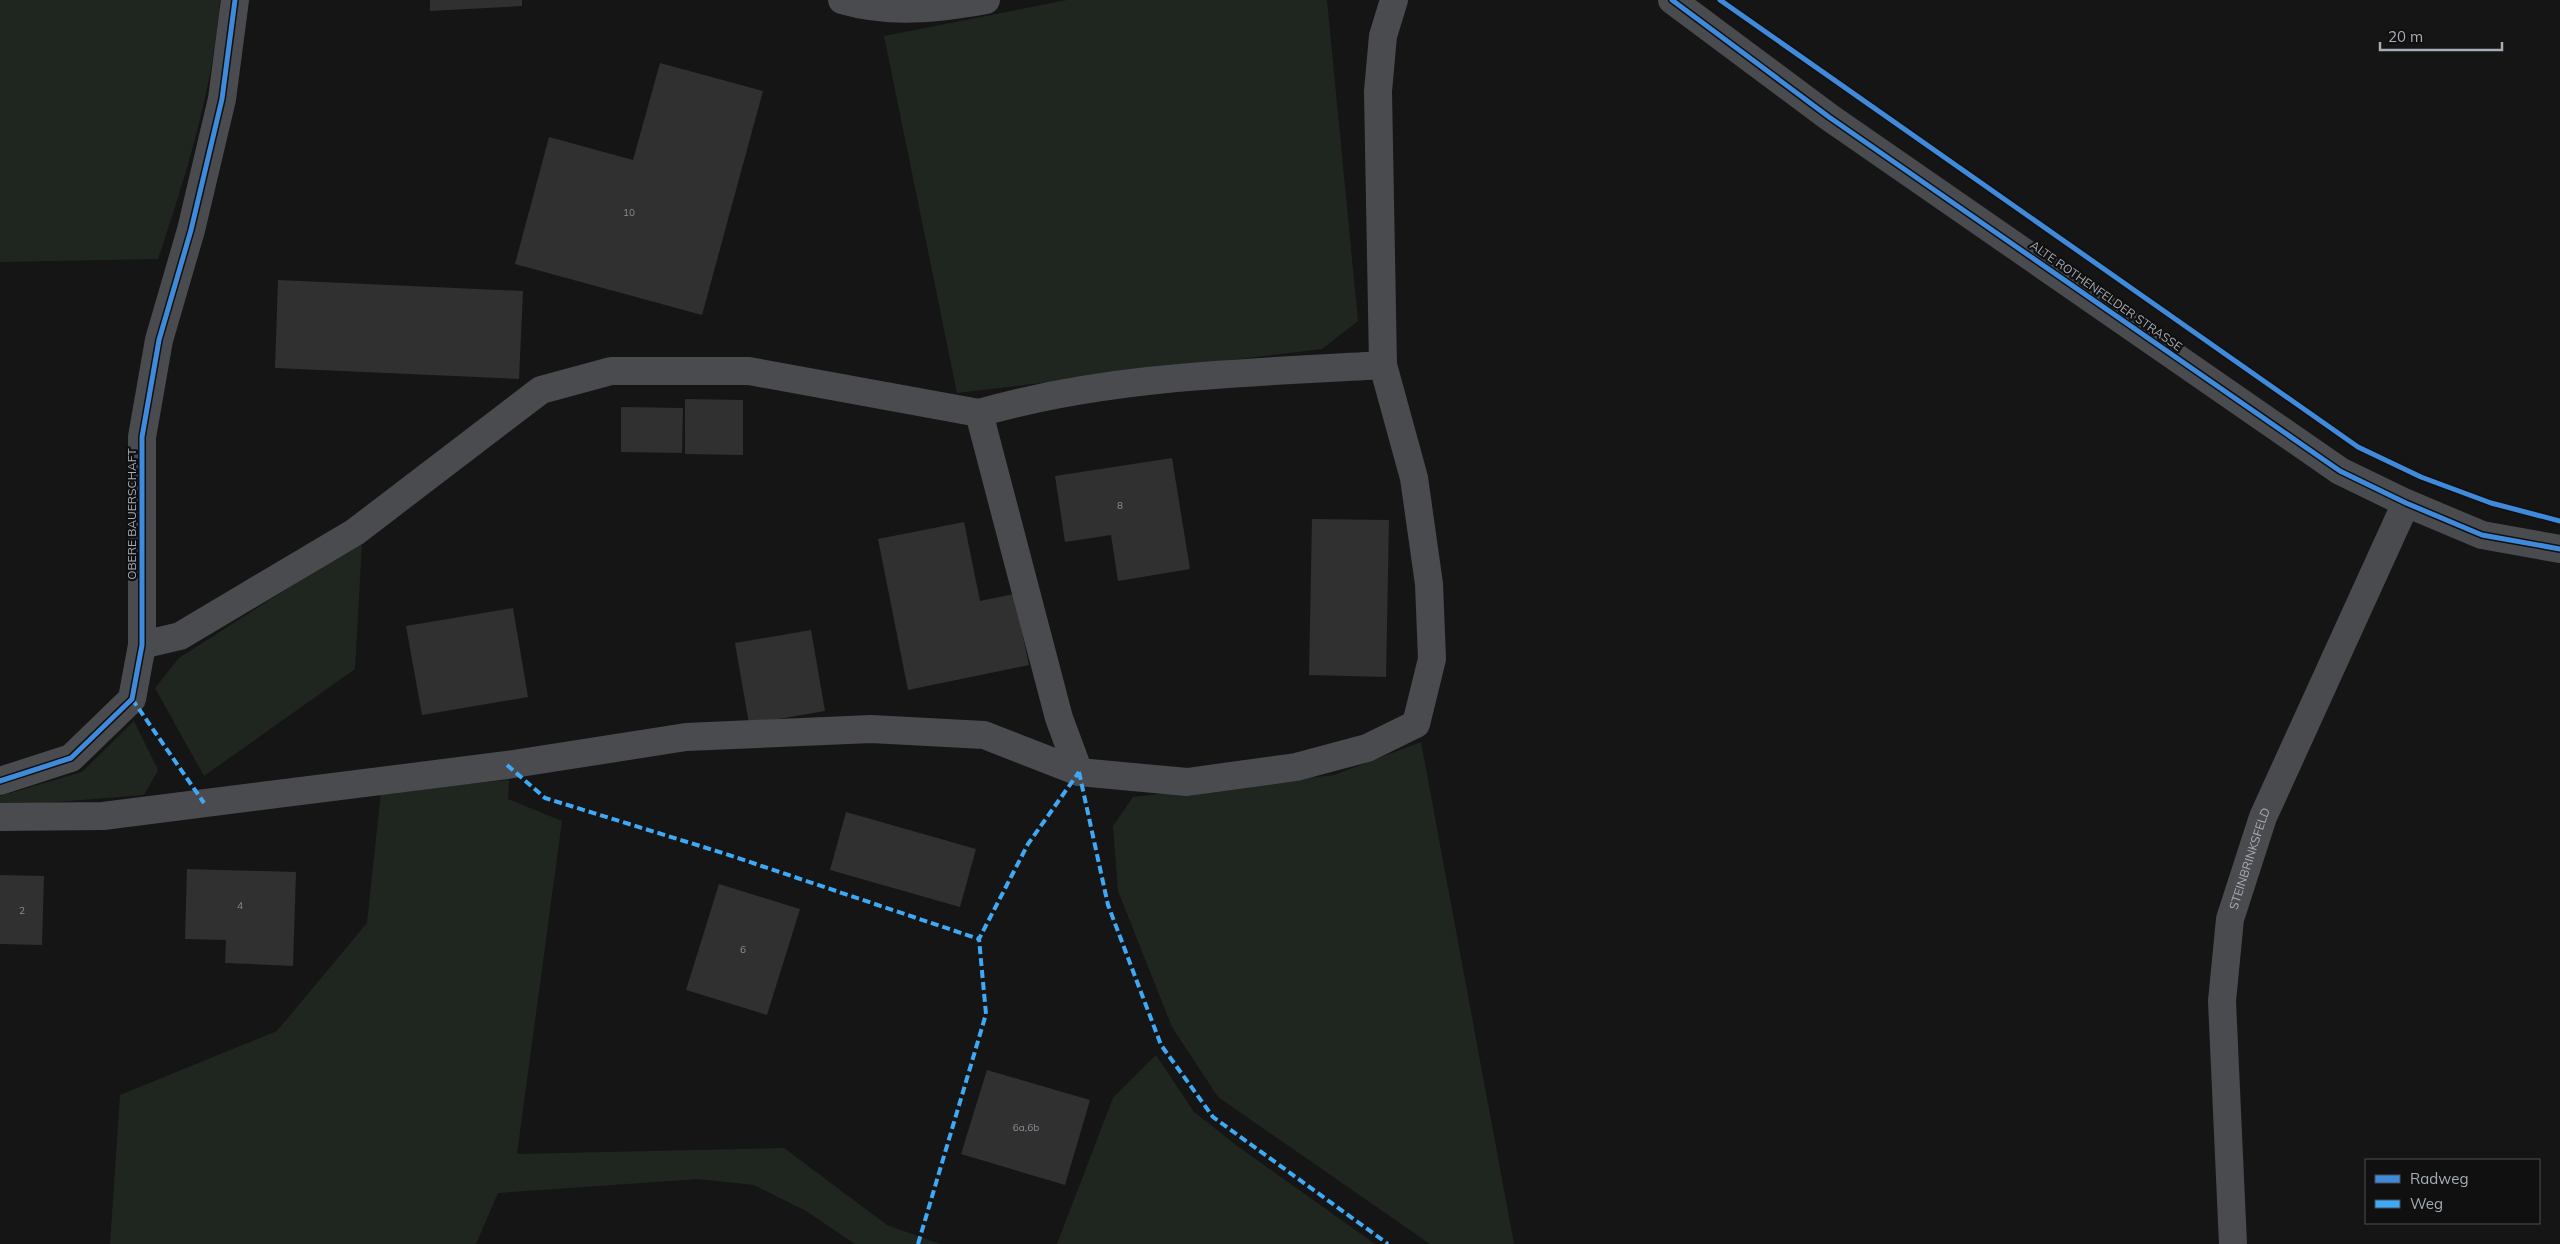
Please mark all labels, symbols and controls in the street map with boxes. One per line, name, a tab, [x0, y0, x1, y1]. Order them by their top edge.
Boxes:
scale bar	[2380, 20, 2502, 52]
text: 20 m	[2388, 27, 2423, 46]
house number: 10	[623, 206, 635, 219]
street label: ALTE ROTHENFELDER STRASSE	[2027, 237, 2185, 354]
street label: OBERE BAUERSCHAFT	[124, 447, 139, 580]
house number: 8	[1117, 499, 1123, 512]
street label: STEINBRINKSFELD	[2226, 805, 2273, 911]
house number: 4	[237, 899, 243, 912]
house number: 2	[19, 904, 25, 917]
house number: 6	[740, 943, 746, 956]
house number: 6a,6b	[1013, 1121, 1039, 1134]
legend	[2365, 1159, 2540, 1224]
text: Radweg	[2410, 1169, 2468, 1188]
text: Weg	[2410, 1194, 2443, 1213]

